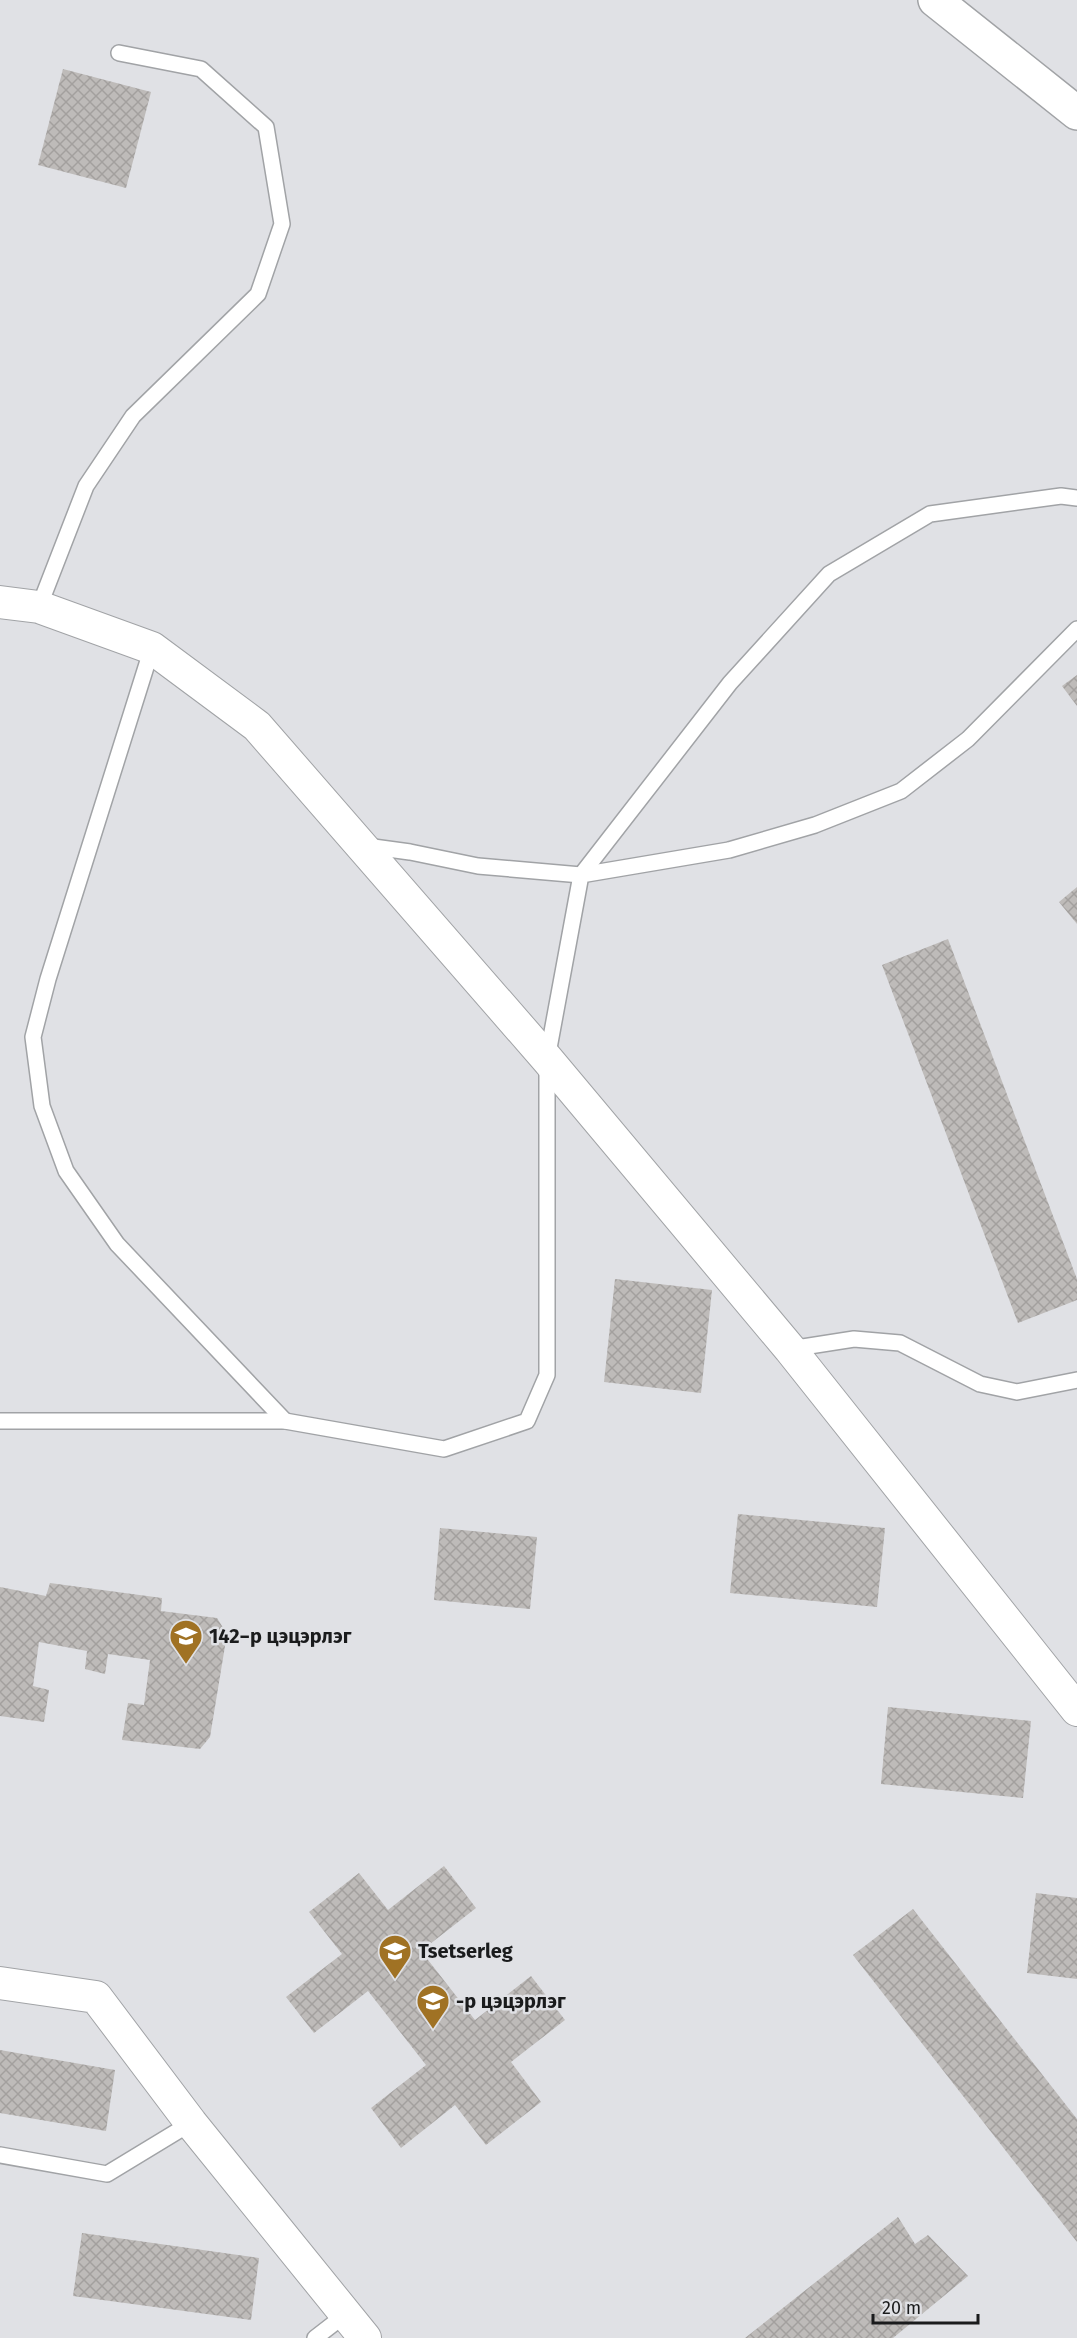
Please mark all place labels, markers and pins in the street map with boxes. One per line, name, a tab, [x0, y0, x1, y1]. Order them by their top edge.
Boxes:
school or university icon: 142−р цэцэрлэг	[168, 1618, 204, 1665]
place label: 142−р цэцэрлэг	[209, 1624, 352, 1648]
school or university icon: Tsetserleg	[377, 1933, 413, 1980]
place label: Tsetserleg	[418, 1939, 514, 1963]
school or university icon: -р цэцэрлэг	[415, 1983, 451, 2030]
place label: -р цэцэрлэг	[456, 1989, 566, 2013]

